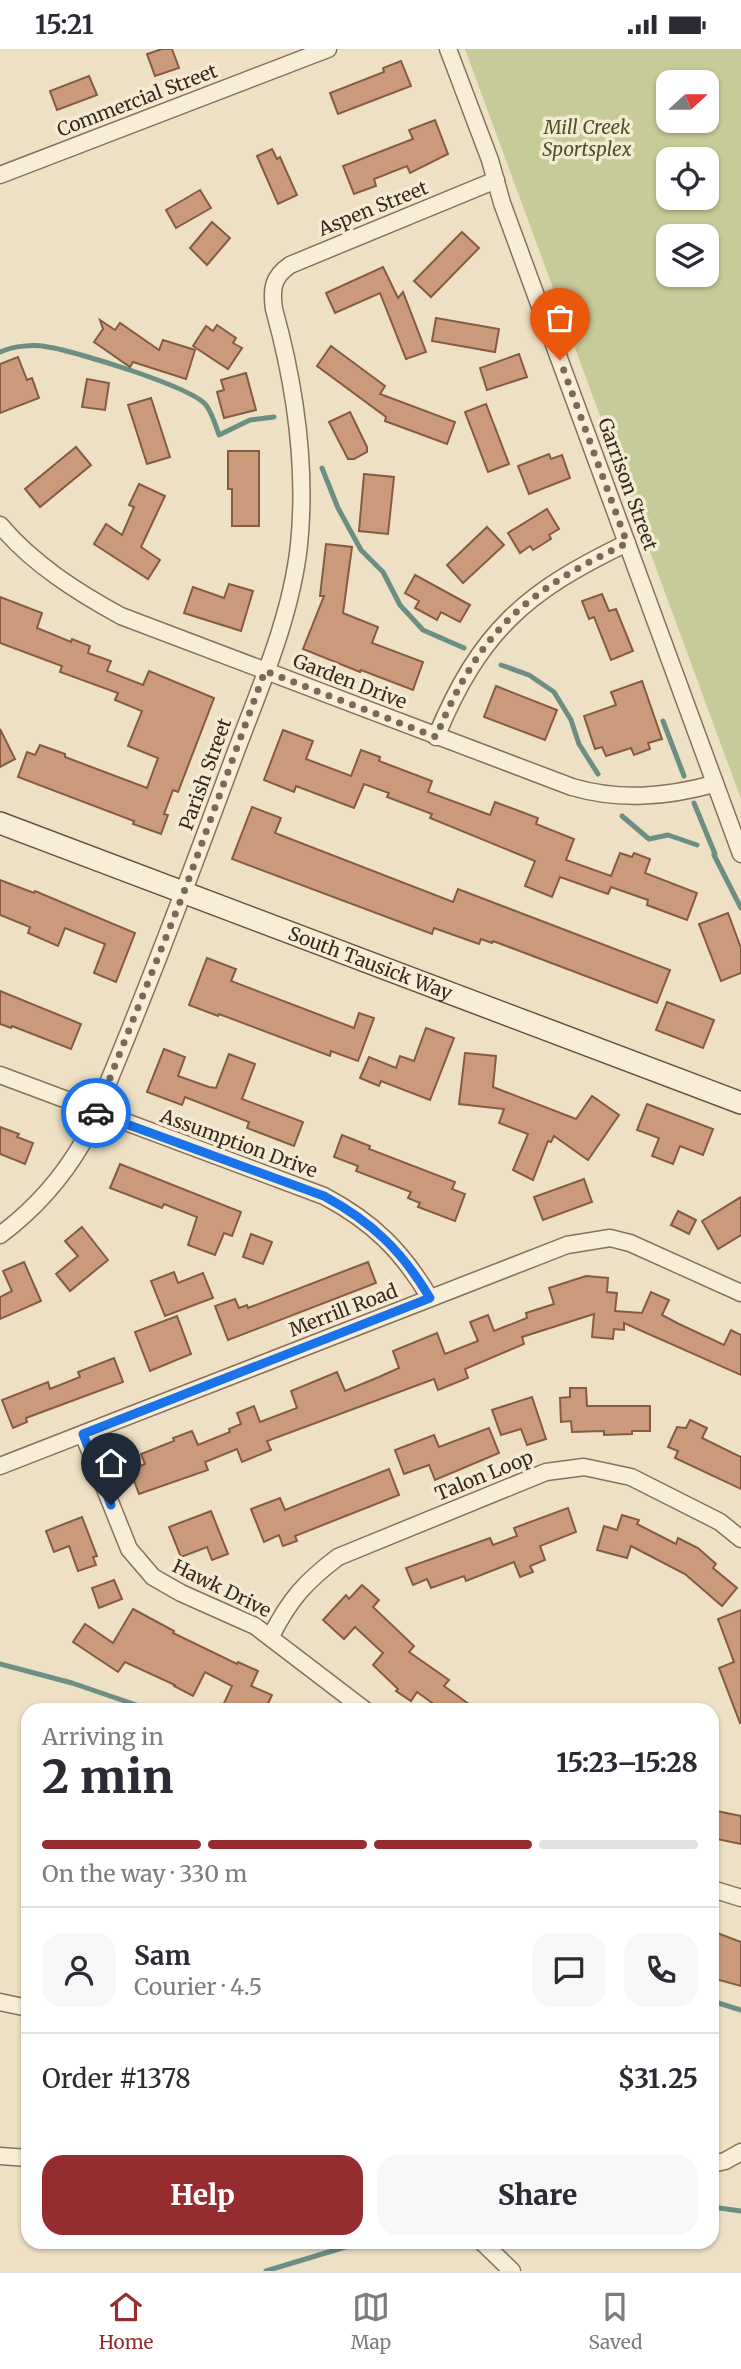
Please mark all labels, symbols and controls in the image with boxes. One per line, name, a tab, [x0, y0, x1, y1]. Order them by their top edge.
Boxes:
text: 15:21	[35, 8, 94, 41]
street label: Commercial Street	[54, 58, 221, 142]
north arrow	[656, 70, 719, 133]
map controls	[656, 70, 719, 287]
park label: Mill Creek Sportsplex	[542, 115, 632, 161]
button: locate	[656, 147, 719, 210]
street label: Aspen Street	[314, 175, 432, 241]
button: layers	[656, 224, 719, 287]
pin	[530, 288, 590, 360]
icon: bag	[541, 299, 579, 337]
street label: Garrison Street	[593, 415, 663, 554]
street label: Garden Drive	[290, 648, 410, 714]
street label: Parish Street	[174, 714, 237, 833]
street label: South Tausick Way	[285, 921, 456, 1005]
courier	[61, 1078, 131, 1148]
icon: car	[77, 1094, 115, 1132]
street label: Assumption Drive	[156, 1103, 321, 1183]
street label: Merrill Road	[285, 1278, 401, 1342]
pin	[81, 1433, 141, 1505]
icon: home	[92, 1444, 130, 1482]
street label: Talon Loop	[431, 1444, 537, 1506]
street label: Hawk Drive	[169, 1554, 275, 1622]
text: Arriving in	[42, 1722, 164, 1751]
text: 15:23–15:28	[556, 1746, 698, 1779]
text: 2 min	[42, 1748, 174, 1806]
text: On the way · 330 m	[42, 1859, 247, 1888]
button: person	[42, 1933, 116, 2007]
button: chat	[532, 1933, 606, 2007]
button: phone	[624, 1933, 698, 2007]
text: Sam	[134, 1939, 191, 1972]
text: Courier · 4.5	[134, 1972, 262, 2001]
text: Order #1378	[42, 2062, 191, 2095]
text: $31.25	[618, 2062, 698, 2095]
button: Help	[42, 2155, 363, 2235]
button: Share	[377, 2155, 698, 2235]
tab: Home	[99, 2288, 153, 2354]
tab: Map	[351, 2288, 391, 2354]
tab: Saved	[588, 2288, 642, 2354]

